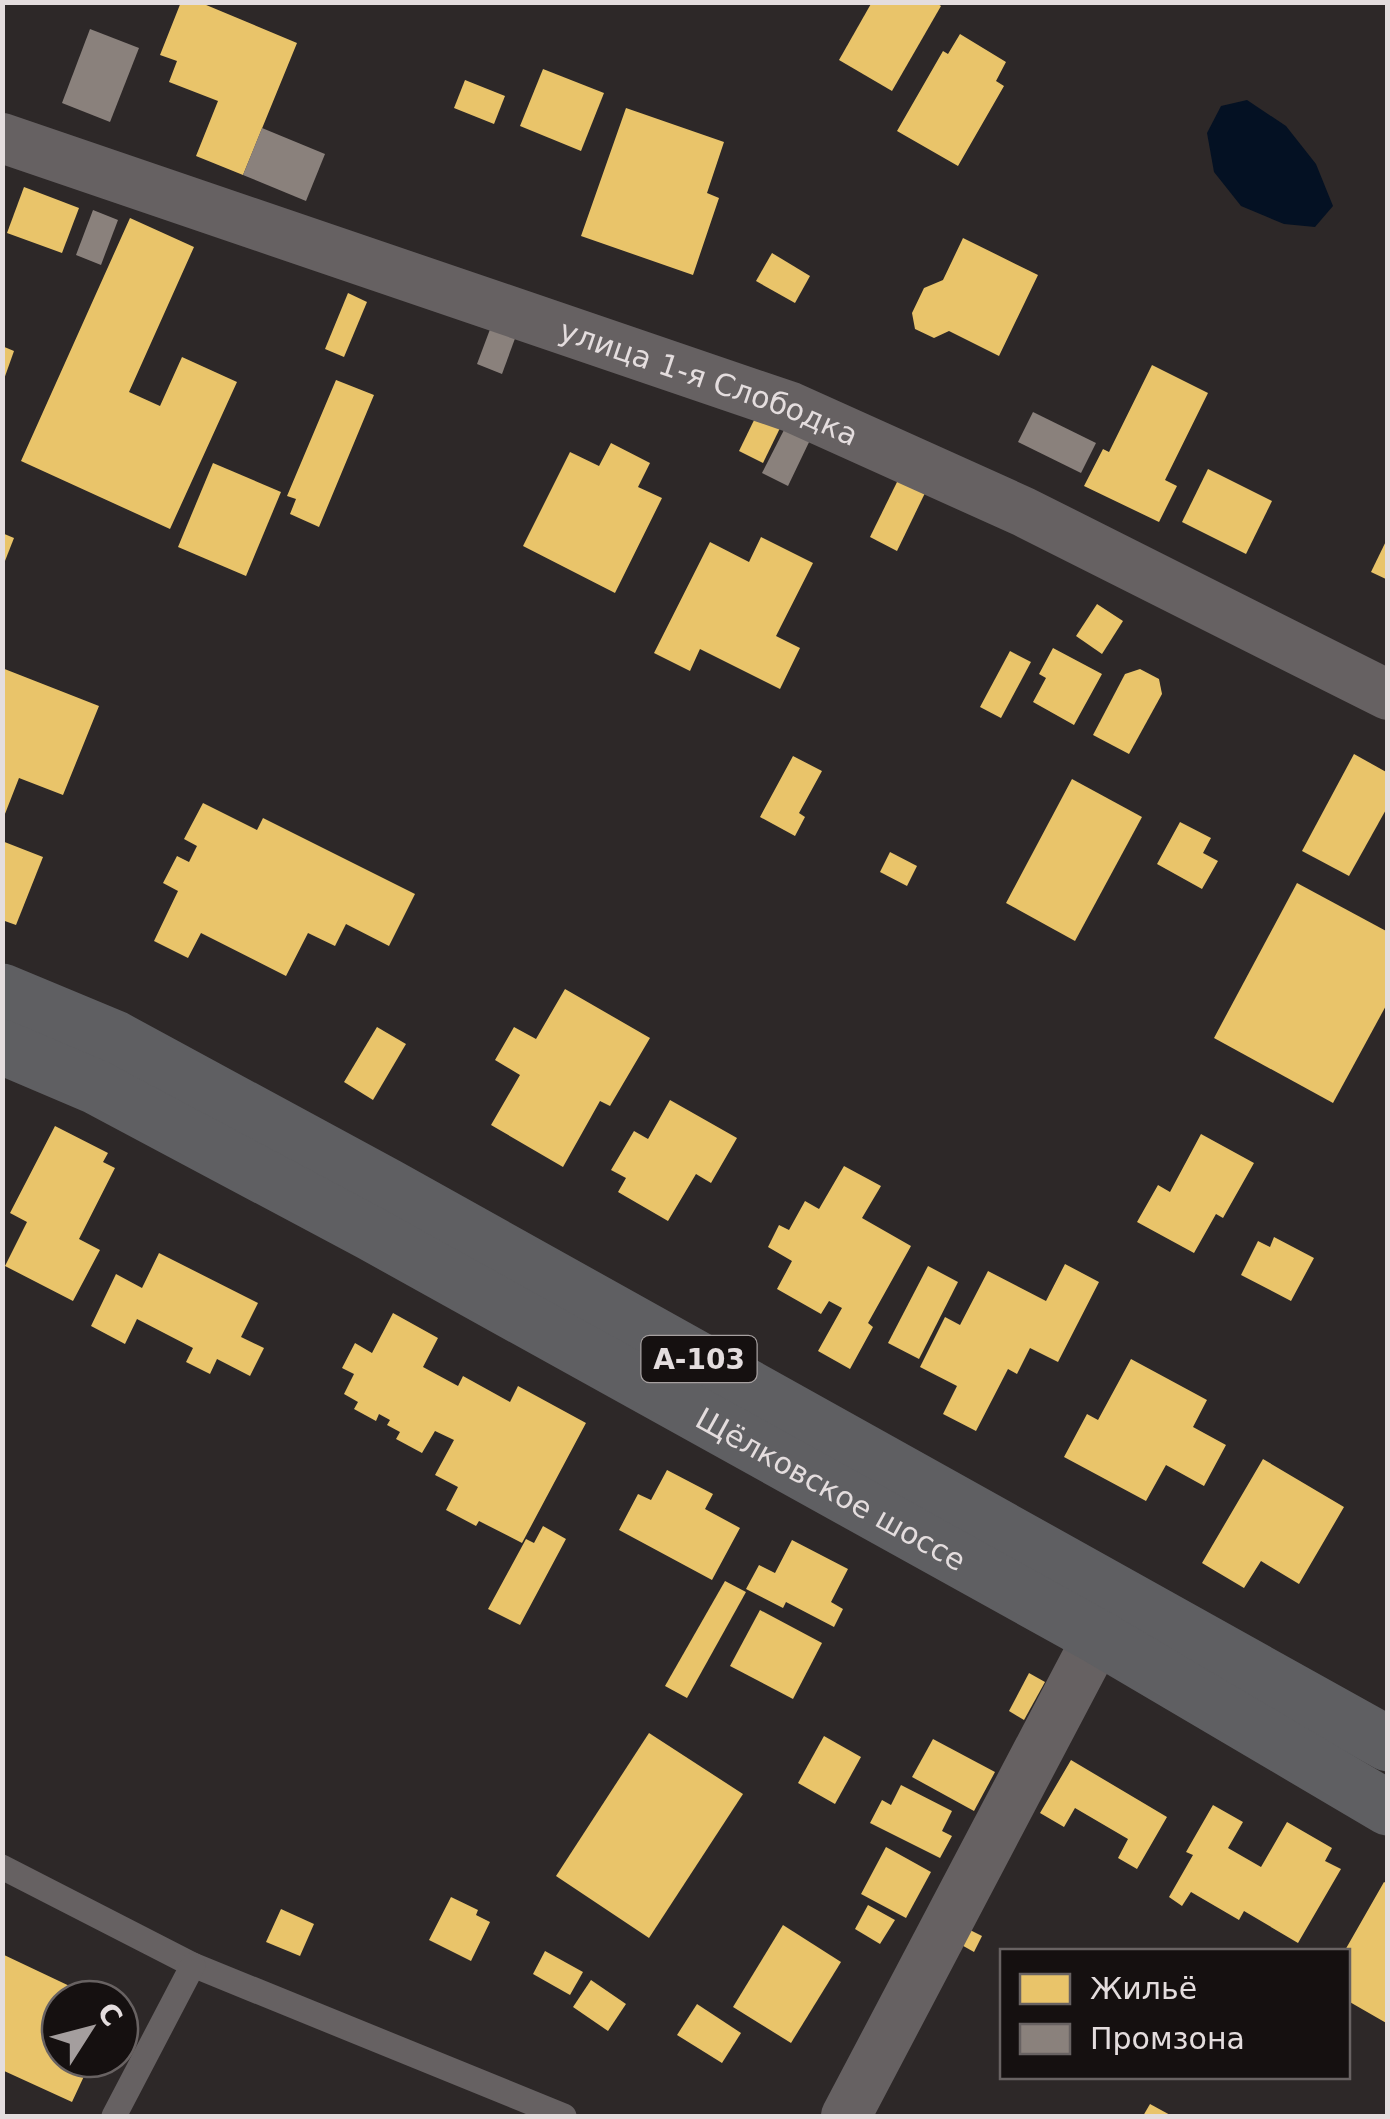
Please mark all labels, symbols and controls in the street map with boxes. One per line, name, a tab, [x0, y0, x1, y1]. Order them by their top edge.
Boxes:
street label: улица 1-я Слободка	[555, 312, 864, 452]
road number: А-103	[642, 1336, 756, 1382]
street label: Щёлковское шоссе	[690, 1400, 972, 1578]
legend	[1000, 1949, 1350, 2079]
text: Жильё	[1090, 1971, 1197, 2006]
north arrow	[40, 1979, 140, 2079]
text: С	[90, 1997, 129, 2033]
text: Промзона	[1090, 2021, 1245, 2056]

